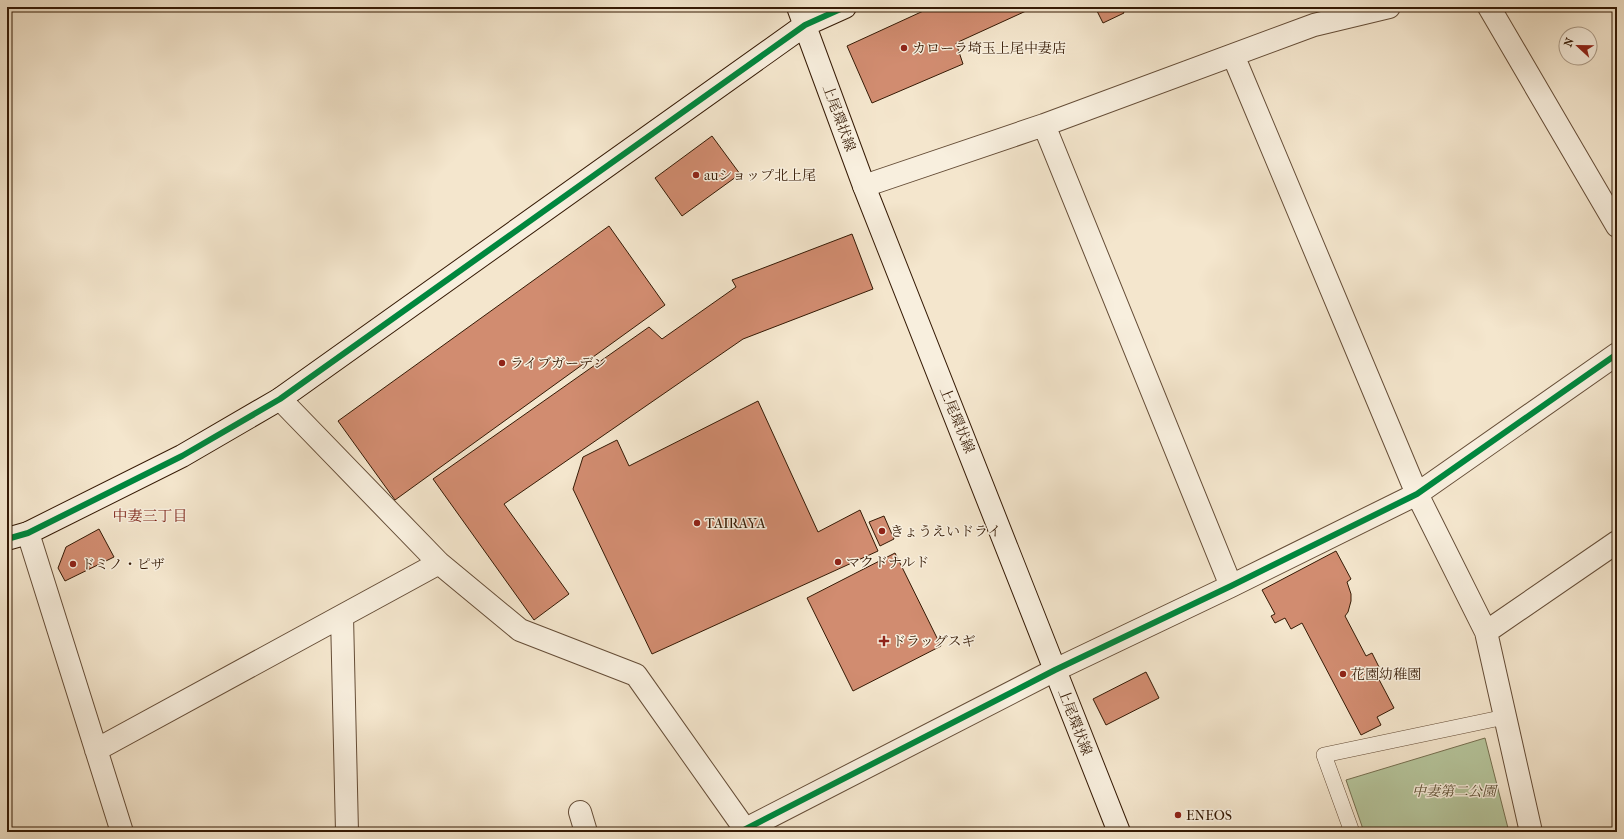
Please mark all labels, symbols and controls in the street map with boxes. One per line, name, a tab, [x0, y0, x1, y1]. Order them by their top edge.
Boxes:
north arrow	[1558, 26, 1598, 66]
text: N	[1562, 36, 1577, 49]
place label: カローラ埼玉上尾中妻店	[912, 40, 1066, 57]
marker: カローラ埼玉上尾中妻店	[899, 43, 909, 53]
street label: 上尾環状線	[819, 82, 859, 154]
place label: auショップ北上尾	[704, 167, 816, 184]
marker: auショップ北上尾	[691, 170, 701, 180]
place label: ライブガーデン	[510, 355, 607, 372]
marker: ライブガーデン	[497, 358, 507, 368]
street label: 上尾環状線	[936, 384, 978, 456]
district label: 中妻三丁目	[112, 507, 188, 525]
place label: TAIRAYA	[705, 515, 767, 532]
marker: TAIRAYA	[692, 518, 702, 528]
place label: きょうえいドライ	[890, 523, 1002, 540]
marker: きょうえいドライ	[877, 526, 887, 536]
place label: マクドナルド	[846, 554, 929, 571]
place label: ドミノ・ピザ	[81, 556, 165, 573]
marker: マクドナルド	[833, 557, 843, 567]
marker: ドミノ・ピザ	[68, 559, 78, 569]
place label: ドラッグスギ	[892, 633, 976, 650]
marker: ドラッグスギ	[879, 636, 889, 646]
place label: 花園幼稚園	[1351, 666, 1421, 683]
marker: 花園幼稚園	[1338, 669, 1348, 679]
street label: 上尾環状線	[1055, 686, 1095, 758]
park label: 中妻第二公園	[1412, 783, 1498, 800]
place label: ENEOS	[1186, 807, 1232, 824]
marker: ENEOS	[1173, 810, 1183, 820]

